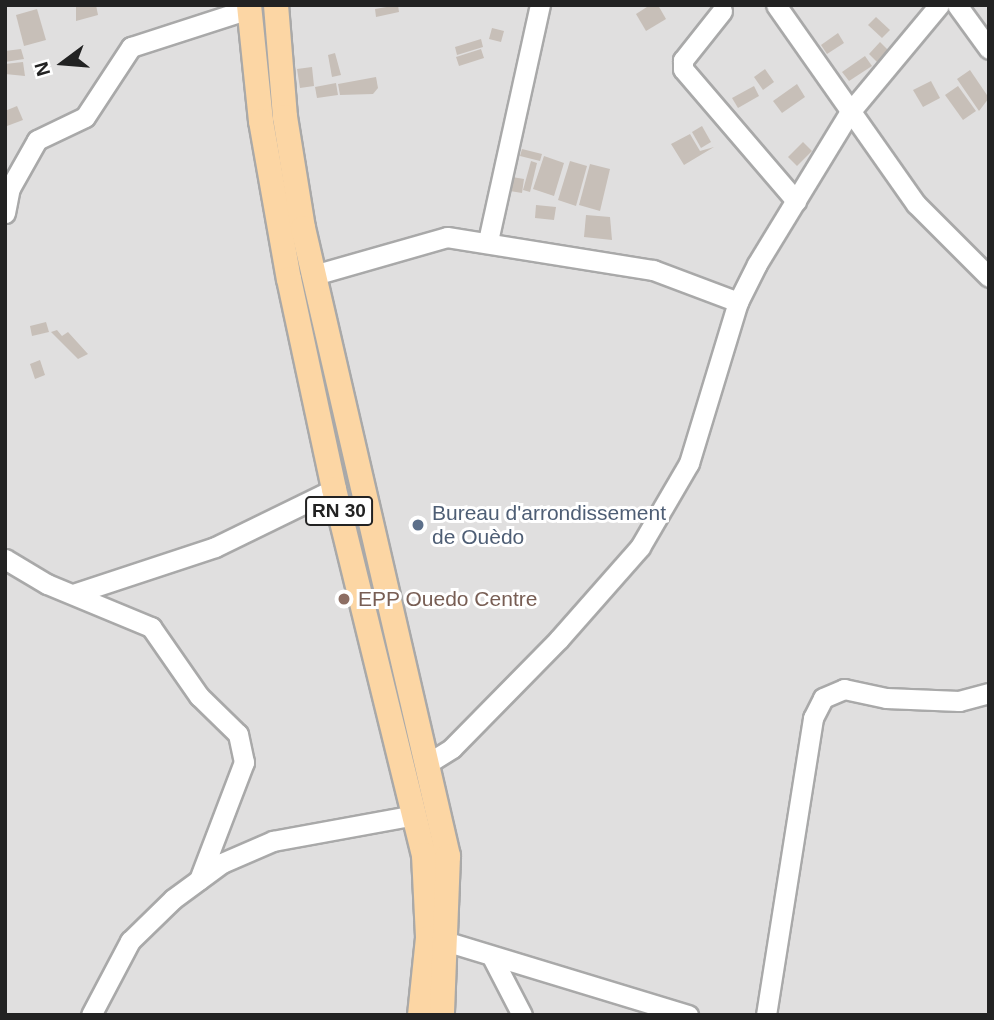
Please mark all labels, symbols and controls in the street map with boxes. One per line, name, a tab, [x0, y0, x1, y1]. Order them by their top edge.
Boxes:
north arrow	[28, 28, 98, 98]
text: N	[30, 59, 54, 78]
road number: RN 30	[304, 496, 374, 526]
place label: Bureau d'arrondissement de Ouèdo	[432, 500, 666, 550]
marker: Bureau d'arrondissement de Ouèdo	[410, 517, 426, 533]
place label: EPP Ouedo Centre	[358, 586, 538, 612]
marker: EPP Ouedo Centre	[336, 591, 352, 607]

